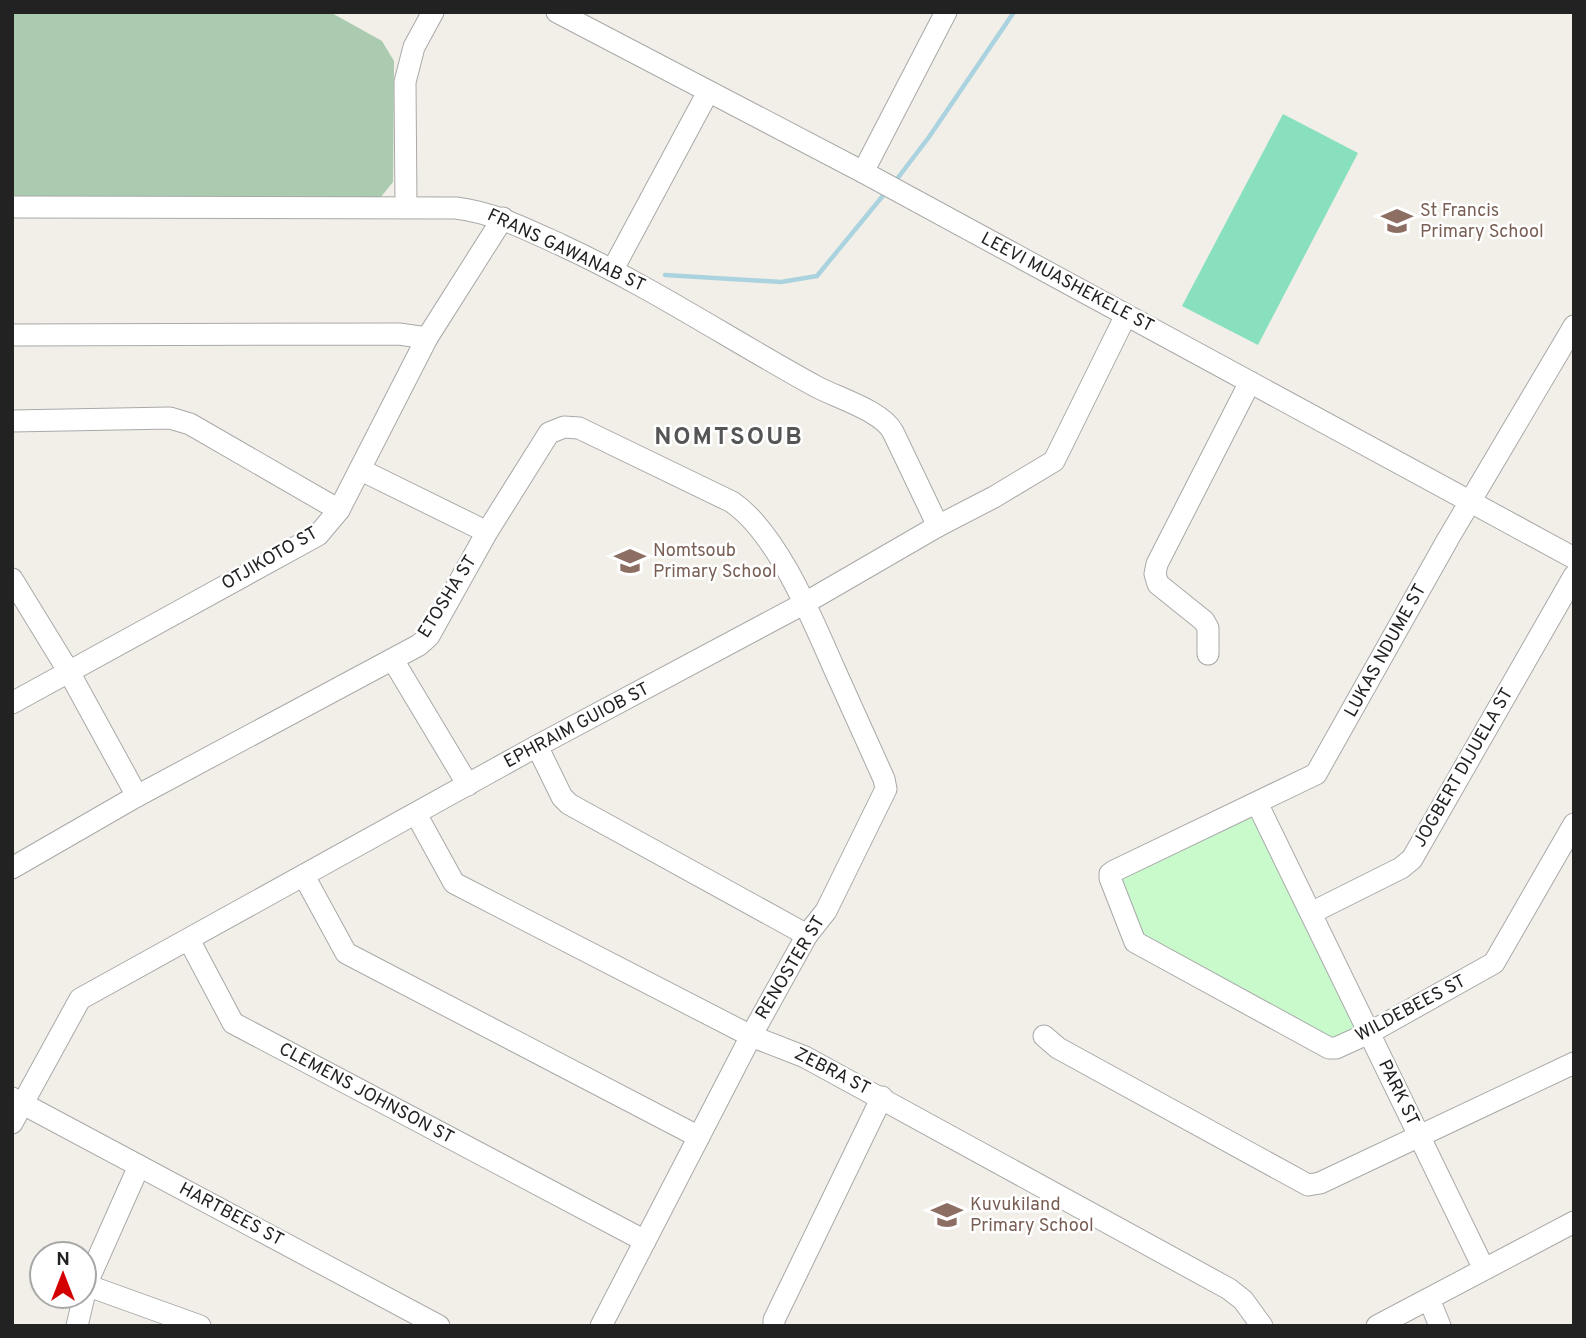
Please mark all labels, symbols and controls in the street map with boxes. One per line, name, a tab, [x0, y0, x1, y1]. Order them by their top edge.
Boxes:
place label: St Francis Primary School	[1420, 200, 1544, 244]
street label: FRANS GAWANAB ST	[483, 204, 649, 298]
school or university icon: St Francis Primary School	[1380, 204, 1414, 238]
street label: LEEVI MUASHEKELE ST	[976, 228, 1158, 338]
district label: NOMTSOUB	[654, 423, 804, 453]
street label: OTJIKOTO ST	[218, 522, 322, 596]
place label: Nomtsoub Primary School	[653, 540, 777, 584]
school or university icon: Nomtsoub Primary School	[613, 544, 647, 578]
street label: ETOSHA ST	[414, 551, 482, 643]
street label: LUKAS NDUME ST	[1340, 580, 1432, 722]
street label: EPHRAIM GUIOB ST	[500, 678, 654, 774]
street label: JOGBERT DIJUELA ST	[1409, 684, 1519, 852]
street label: RENOSTER ST	[751, 912, 831, 1024]
street label: WILDEBEES ST	[1352, 970, 1470, 1048]
street label: CLEMENS JOHNSON ST	[275, 1038, 457, 1150]
street label: ZEBRA ST	[790, 1043, 874, 1101]
street label: PARK ST	[1372, 1056, 1424, 1130]
street label: HARTBEES ST	[175, 1178, 287, 1252]
place label: Kuvukiland Primary School	[970, 1194, 1094, 1238]
school or university icon: Kuvukiland Primary School	[930, 1198, 964, 1232]
north arrow	[28, 1240, 98, 1310]
text: N	[56, 1248, 70, 1272]

